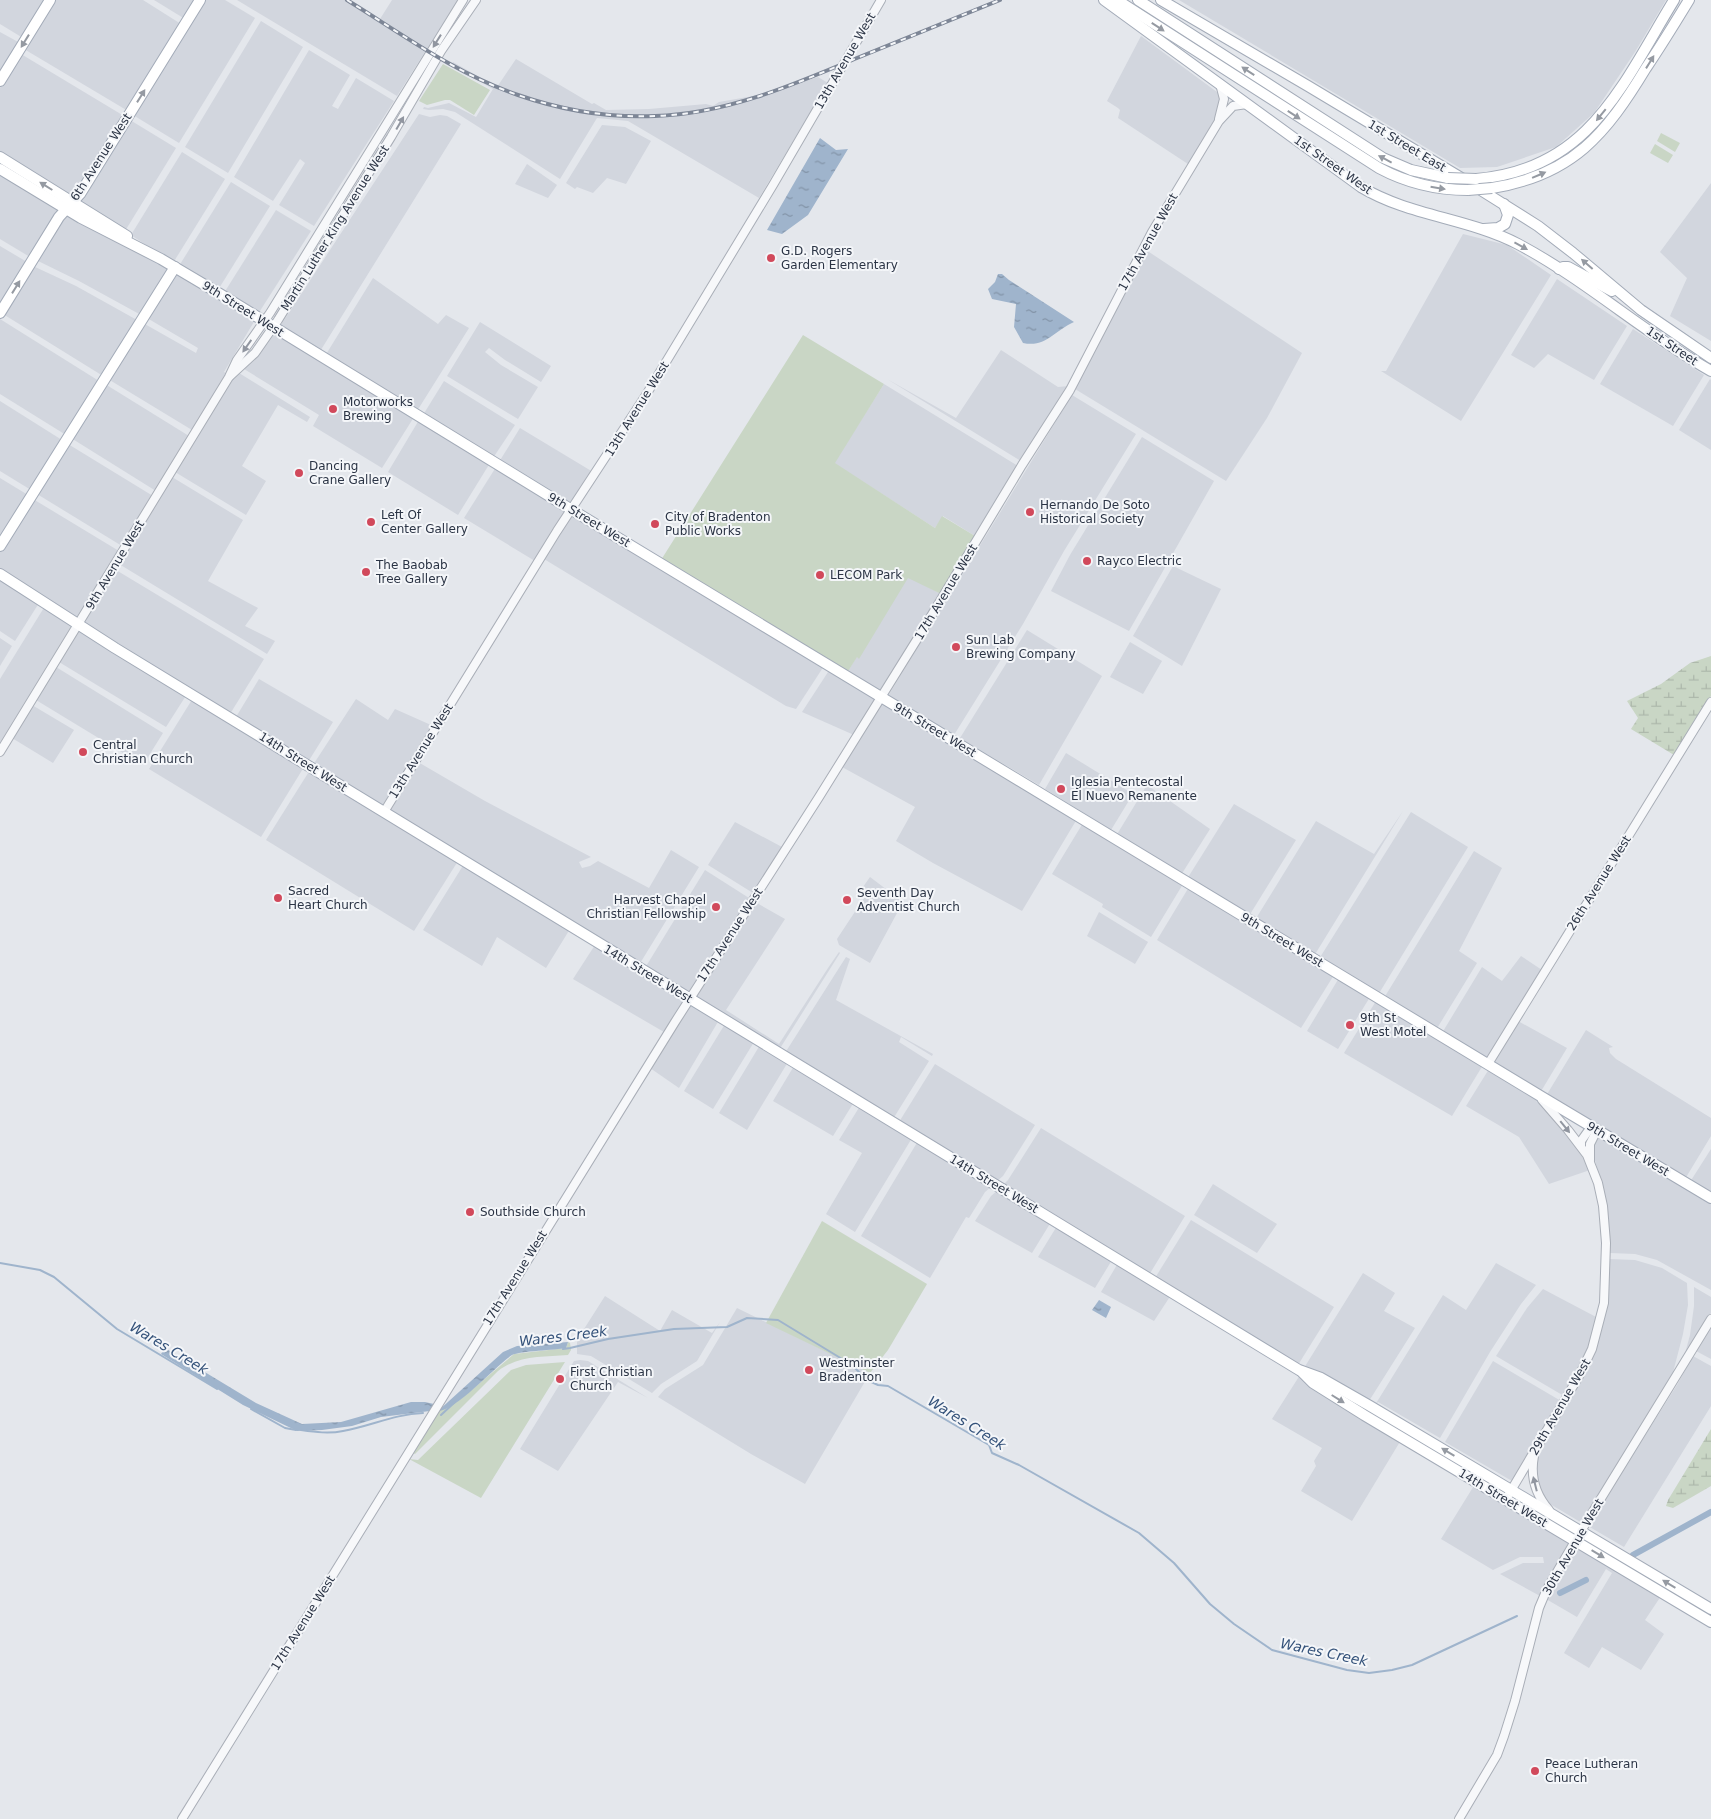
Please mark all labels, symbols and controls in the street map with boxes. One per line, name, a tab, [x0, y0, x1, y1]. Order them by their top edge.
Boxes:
street label: 13th Avenue West	[812, 10, 879, 112]
one-way arrow	[1151, 22, 1164, 31]
one-way arrow	[20, 34, 30, 47]
one-way arrow	[433, 35, 442, 48]
one-way arrow	[1646, 55, 1655, 68]
one-way arrow	[1242, 67, 1255, 76]
one-way arrow	[137, 89, 146, 102]
one-way arrow	[1596, 108, 1607, 121]
street label: 6th Avenue West	[67, 110, 135, 203]
one-way arrow	[1287, 110, 1301, 119]
one-way arrow	[396, 115, 404, 130]
street label: 1st Street East	[1365, 117, 1449, 175]
street label: 1st Street West	[1291, 133, 1375, 197]
street label: Martin Luther King Avenue West	[278, 142, 392, 313]
one-way arrow	[1378, 155, 1392, 163]
one-way arrow	[1532, 171, 1546, 179]
one-way arrow	[40, 181, 53, 190]
one-way arrow	[1430, 184, 1446, 192]
street label: 17th Avenue West	[1115, 191, 1181, 293]
one-way arrow	[1515, 242, 1528, 251]
place label: G.D. Rogers Garden Elementary	[781, 244, 898, 272]
marker: G.D. Rogers Garden Elementary	[765, 252, 777, 264]
one-way arrow	[1582, 258, 1594, 270]
street label: 9th Street West	[200, 278, 287, 340]
one-way arrow	[11, 281, 20, 294]
street label: 1st Street	[1644, 324, 1701, 368]
one-way arrow	[242, 339, 252, 353]
street label: 13th Avenue West	[602, 359, 672, 459]
place label: Motorworks Brewing	[343, 395, 413, 423]
marker: Motorworks Brewing	[327, 403, 339, 415]
place label: Dancing Crane Gallery	[309, 459, 391, 487]
marker: Dancing Crane Gallery	[293, 467, 305, 479]
street label: 9th Street West	[545, 490, 633, 550]
place label: Hernando De Soto Historical Society	[1040, 498, 1150, 526]
marker: Hernando De Soto Historical Society	[1024, 506, 1036, 518]
place label: Left Of Center Gallery	[381, 508, 468, 536]
place label: City of Bradenton Public Works	[665, 510, 771, 538]
marker: Left Of Center Gallery	[365, 516, 377, 528]
street label: 9th Avenue West	[83, 518, 147, 612]
marker: City of Bradenton Public Works	[649, 518, 661, 530]
street label: 17th Avenue West	[912, 541, 980, 642]
place label: Rayco Electric	[1097, 554, 1182, 568]
marker: Rayco Electric	[1081, 555, 1093, 567]
place label: The Baobab Tree Gallery	[375, 558, 448, 586]
marker: The Baobab Tree Gallery	[360, 566, 372, 578]
place label: LECOM Park	[830, 568, 902, 582]
marker: LECOM Park	[814, 569, 826, 581]
place label: Sun Lab Brewing Company	[966, 633, 1076, 661]
marker: Sun Lab Brewing Company	[950, 641, 962, 653]
street label: 9th Street West	[891, 700, 979, 760]
street label: 13th Avenue West	[386, 701, 456, 801]
street label: 14th Street West	[256, 729, 350, 795]
place label: Central Christian Church	[93, 738, 193, 766]
marker: Central Christian Church	[77, 746, 89, 758]
place label: Iglesia Pentecostal El Nuevo Remanente	[1071, 775, 1197, 803]
marker: Iglesia Pentecostal El Nuevo Remanente	[1055, 783, 1067, 795]
street label: 26th Avenue West	[1564, 833, 1634, 933]
place label: Sacred Heart Church	[288, 884, 368, 912]
street label: 17th Avenue West	[694, 885, 766, 985]
place label: Seventh Day Adventist Church	[857, 886, 960, 914]
marker: Sacred Heart Church	[272, 892, 284, 904]
place label: Harvest Chapel Christian Fellowship	[586, 893, 706, 921]
marker: Seventh Day Adventist Church	[841, 894, 853, 906]
marker: Harvest Chapel Christian Fellowship	[710, 901, 722, 913]
street label: 9th Street West	[1238, 910, 1326, 970]
street label: 14th Street West	[601, 942, 695, 1006]
place label: 9th St West Motel	[1360, 1011, 1426, 1039]
marker: 9th St West Motel	[1344, 1019, 1356, 1031]
street label: 9th Street West	[1584, 1119, 1672, 1179]
one-way arrow	[1560, 1120, 1571, 1133]
street label: 14th Street West	[947, 1152, 1041, 1216]
place label: Southside Church	[480, 1205, 586, 1219]
marker: Southside Church	[464, 1206, 476, 1218]
street label: 17th Avenue West	[480, 1228, 550, 1328]
water label: Wares Creek	[127, 1318, 212, 1378]
water label: Wares Creek	[518, 1323, 609, 1349]
place label: Westminster Bradenton	[819, 1356, 894, 1384]
street label: 29th Avenue West	[1527, 1356, 1594, 1458]
marker: Westminster Bradenton	[803, 1364, 815, 1376]
place label: First Christian Church	[570, 1365, 653, 1393]
marker: First Christian Church	[554, 1373, 566, 1385]
water label: Wares Creek	[925, 1393, 1010, 1454]
one-way arrow	[1332, 1394, 1345, 1403]
one-way arrow	[1442, 1448, 1455, 1457]
street label: 14th Street West	[1456, 1466, 1550, 1530]
one-way arrow	[1531, 1477, 1539, 1492]
street label: 30th Avenue West	[1540, 1496, 1607, 1598]
one-way arrow	[1591, 1550, 1604, 1559]
street label: 17th Avenue West	[268, 1573, 338, 1673]
one-way arrow	[1663, 1579, 1676, 1588]
water label: Wares Creek	[1279, 1635, 1370, 1669]
place label: Peace Lutheran Church	[1545, 1757, 1638, 1785]
marker: Peace Lutheran Church	[1529, 1765, 1541, 1777]

